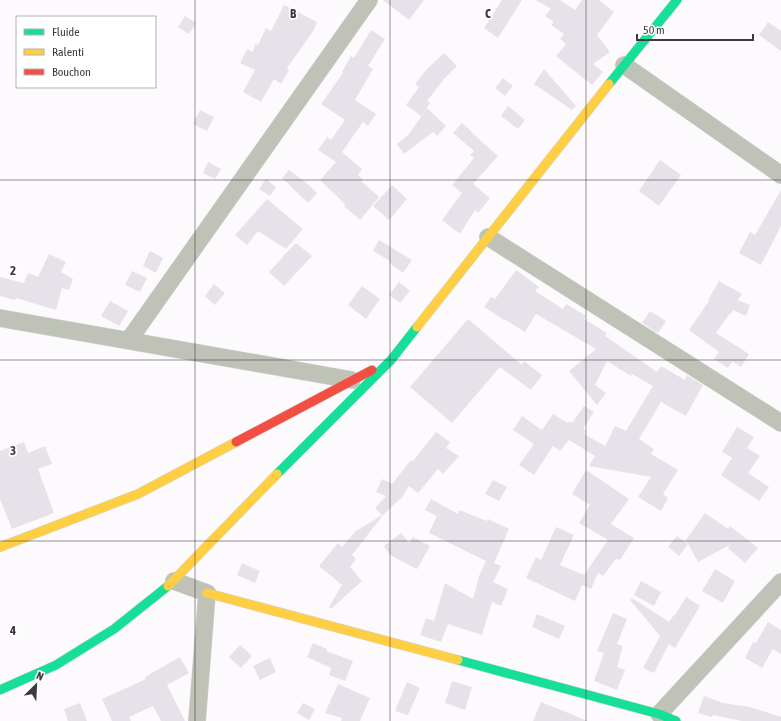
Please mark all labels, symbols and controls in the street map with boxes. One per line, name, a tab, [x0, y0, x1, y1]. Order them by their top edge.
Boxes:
text: B	[290, 6, 297, 21]
text: C	[485, 6, 491, 21]
legend	[16, 16, 156, 88]
scale bar	[637, 16, 753, 42]
text: 50 m	[643, 23, 665, 37]
text: Fluide	[52, 25, 80, 39]
text: Ralenti	[52, 45, 84, 59]
text: Bouchon	[52, 65, 91, 79]
text: 2	[10, 263, 16, 278]
text: 3	[10, 443, 16, 458]
text: 4	[9, 623, 16, 638]
north arrow	[16, 665, 56, 705]
text: N	[35, 669, 45, 683]

